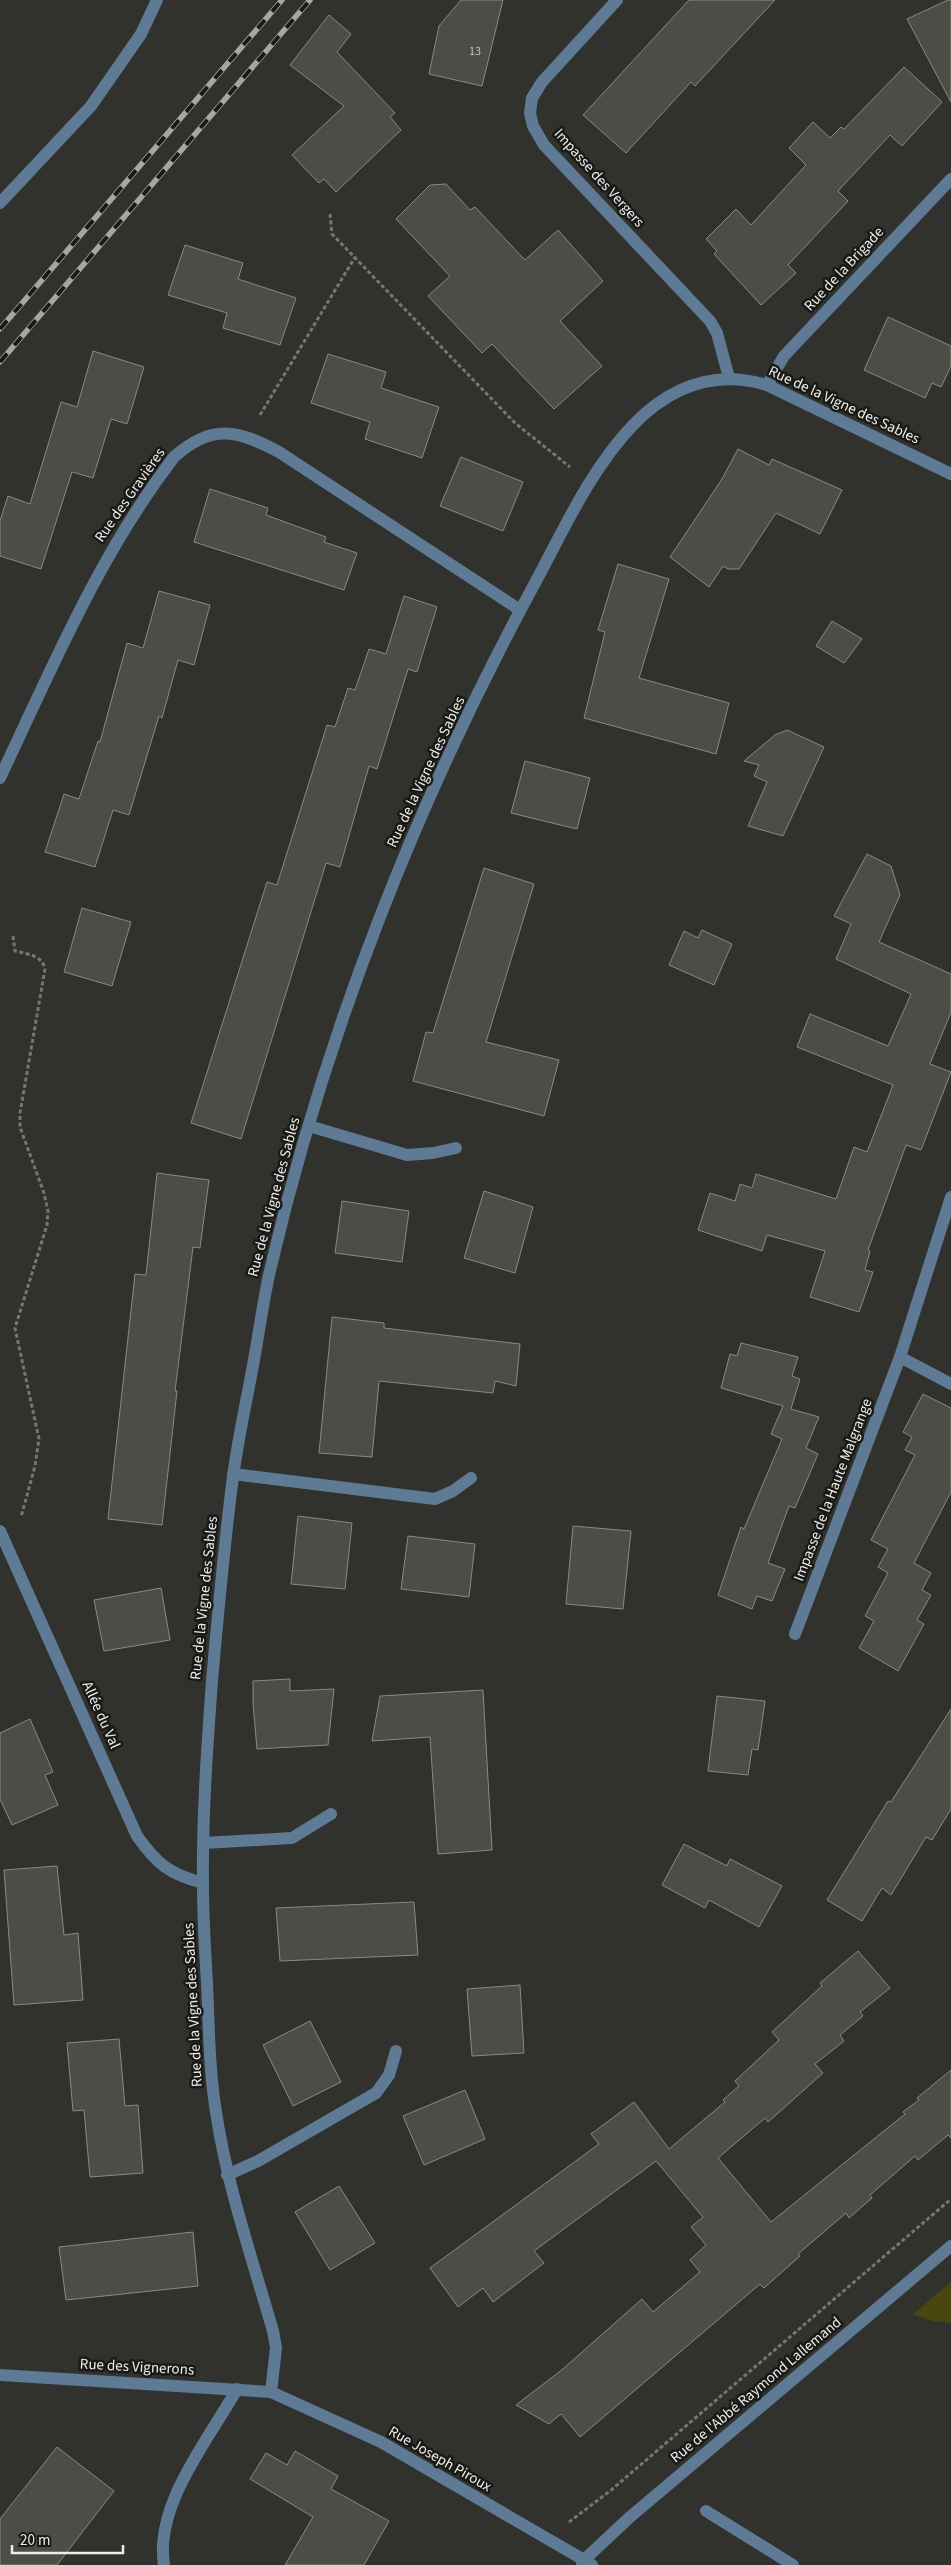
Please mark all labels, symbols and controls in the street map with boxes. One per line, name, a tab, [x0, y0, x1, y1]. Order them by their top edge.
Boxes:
house number: 13	[469, 43, 481, 60]
street label: Impasse des Vergers	[549, 124, 649, 232]
street label: Rue de la Brigade	[799, 222, 889, 316]
street label: Rue de la Vigne des Sables	[765, 361, 923, 449]
street label: Rue des Gravières	[90, 444, 170, 546]
street label: Rue de la Vigne des Sables	[382, 693, 470, 851]
street label: Rue de la Vigne des Sables	[243, 1115, 305, 1279]
street label: Impasse de la Haute Malgrange	[788, 1396, 878, 1584]
street label: Rue de la Vigne des Sables	[185, 1515, 223, 1681]
street label: Allée du Val	[77, 1678, 125, 1752]
street label: Rue de la Vigne des Sables	[178, 1922, 208, 2088]
street label: Rue de l'Abbé Raymond Lallemand	[666, 2312, 846, 2468]
street label: Rue des Vignerons	[79, 2354, 195, 2380]
street label: Rue Joseph Piroux	[385, 2421, 496, 2497]
scale bar	[12, 2522, 124, 2554]
text: 20 m	[20, 2530, 50, 2551]

